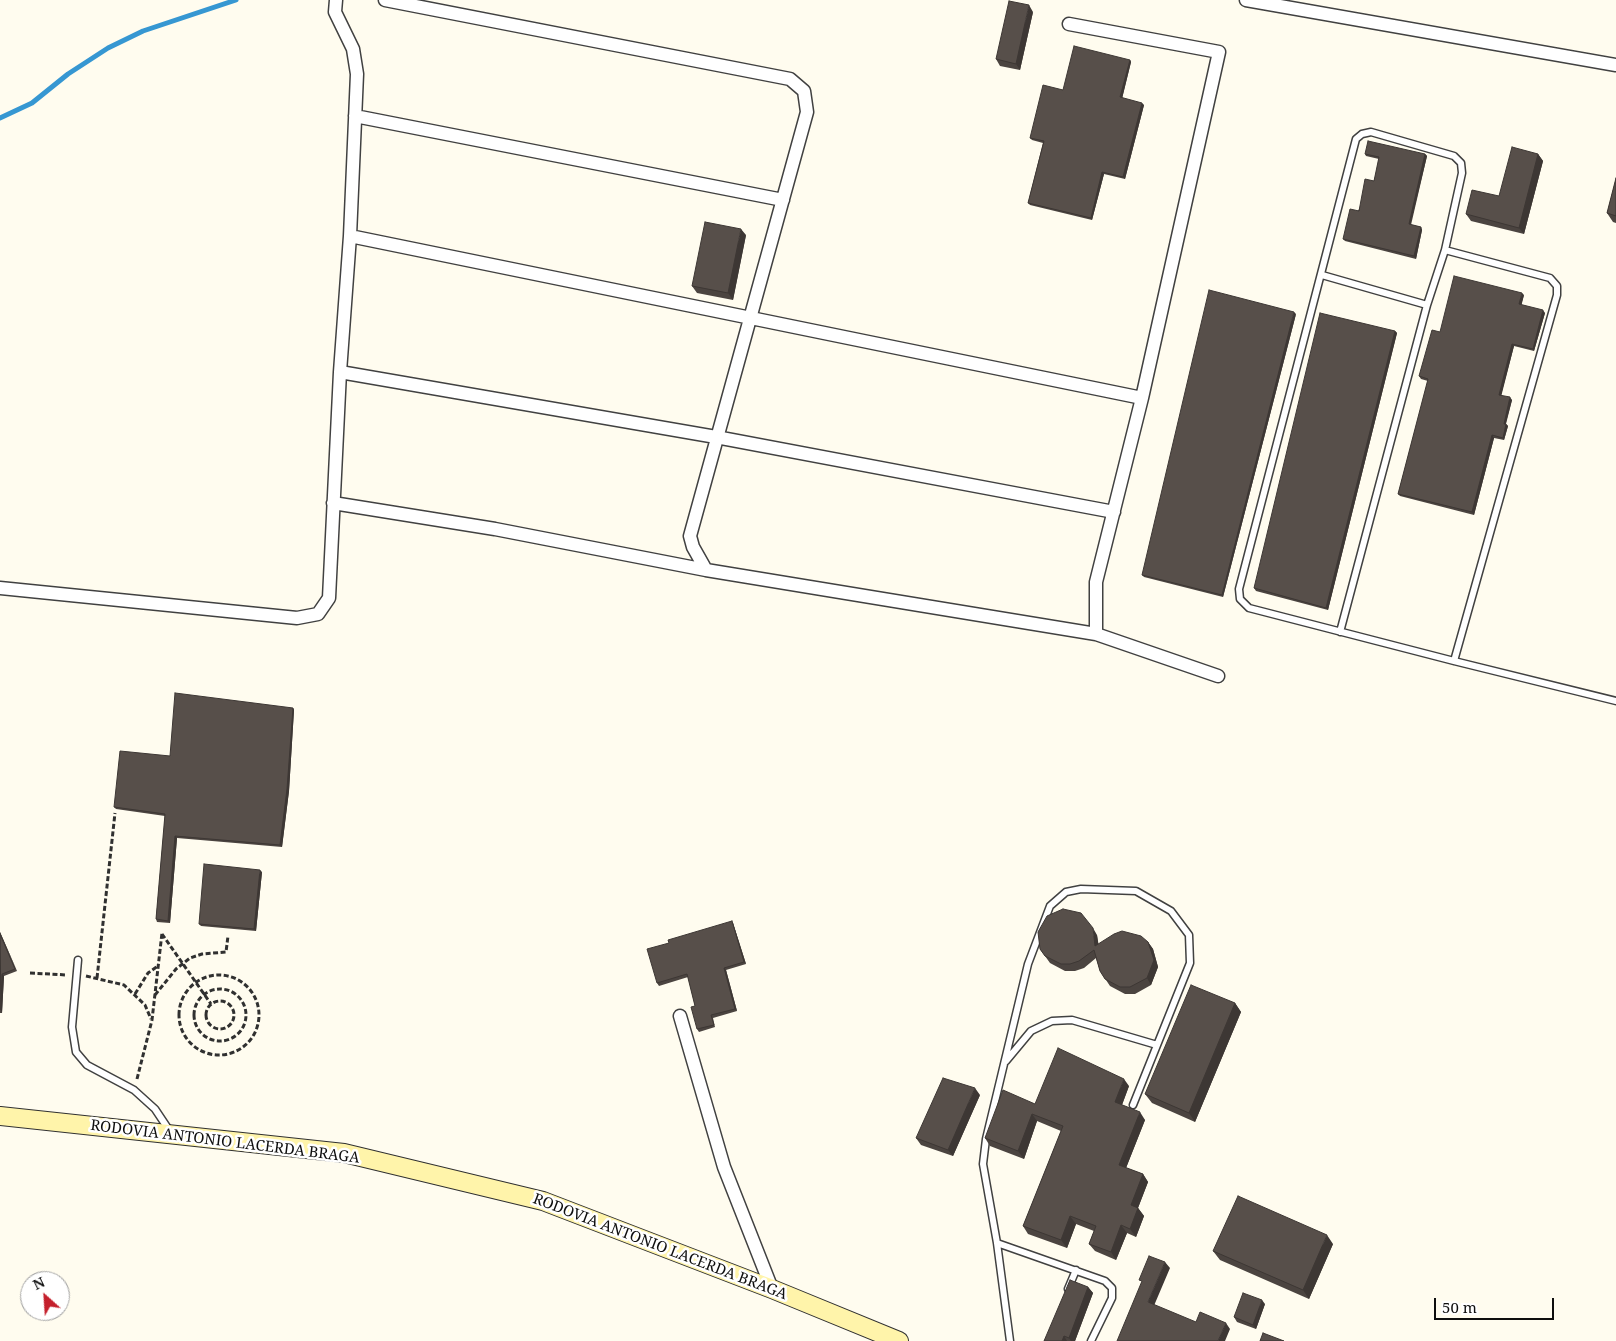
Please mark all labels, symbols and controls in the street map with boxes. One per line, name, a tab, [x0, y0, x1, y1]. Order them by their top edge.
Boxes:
street label: RODOVIA ANTONIO LACERDA BRAGA	[89, 1117, 361, 1167]
street label: RODOVIA ANTONIO LACERDA BRAGA	[530, 1190, 790, 1304]
north arrow	[20, 1271, 70, 1321]
text: N	[30, 1272, 48, 1294]
scale bar	[1436, 1288, 1556, 1320]
text: 50 m	[1442, 1297, 1477, 1317]

